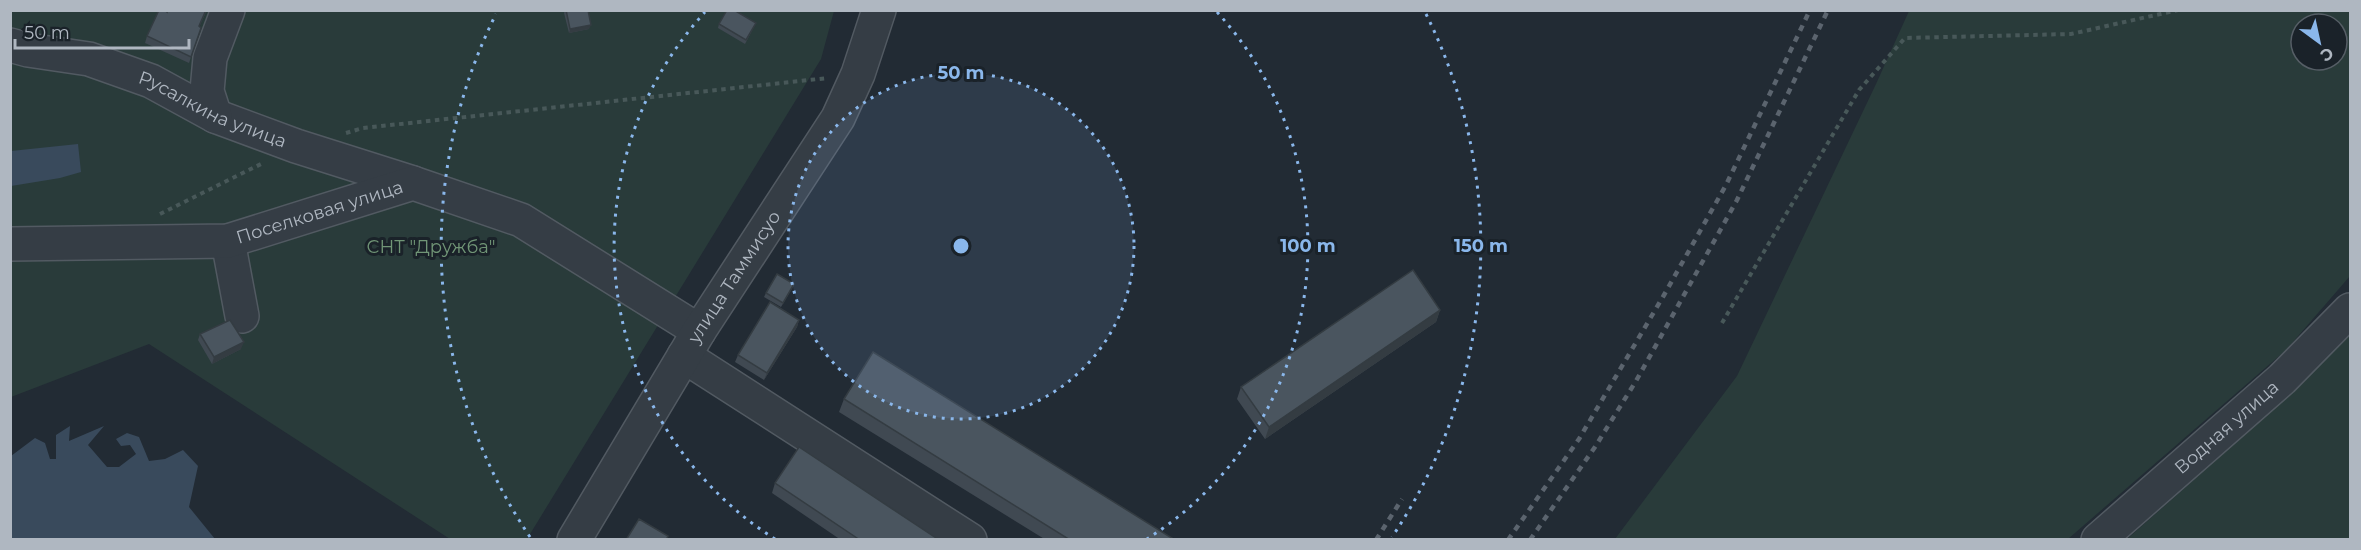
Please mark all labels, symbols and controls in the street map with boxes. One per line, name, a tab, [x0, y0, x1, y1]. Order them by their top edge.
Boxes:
scale bar	[15, 12, 189, 50]
north arrow	[2289, 12, 2349, 72]
text: 50 m	[24, 22, 70, 44]
text: С	[2317, 43, 2337, 65]
text: 50 m	[938, 62, 984, 84]
street label: Русалкина улица	[135, 66, 290, 152]
street label: Поселковая улица	[233, 176, 406, 249]
street label: улица Таммисуо	[683, 207, 785, 348]
text: 100 m	[1280, 235, 1336, 257]
text: 150 m	[1454, 235, 1508, 257]
park label: СНТ "Дружба"	[367, 236, 495, 258]
centre of rings	[951, 236, 971, 256]
street label: Водная улица	[2170, 376, 2283, 479]

